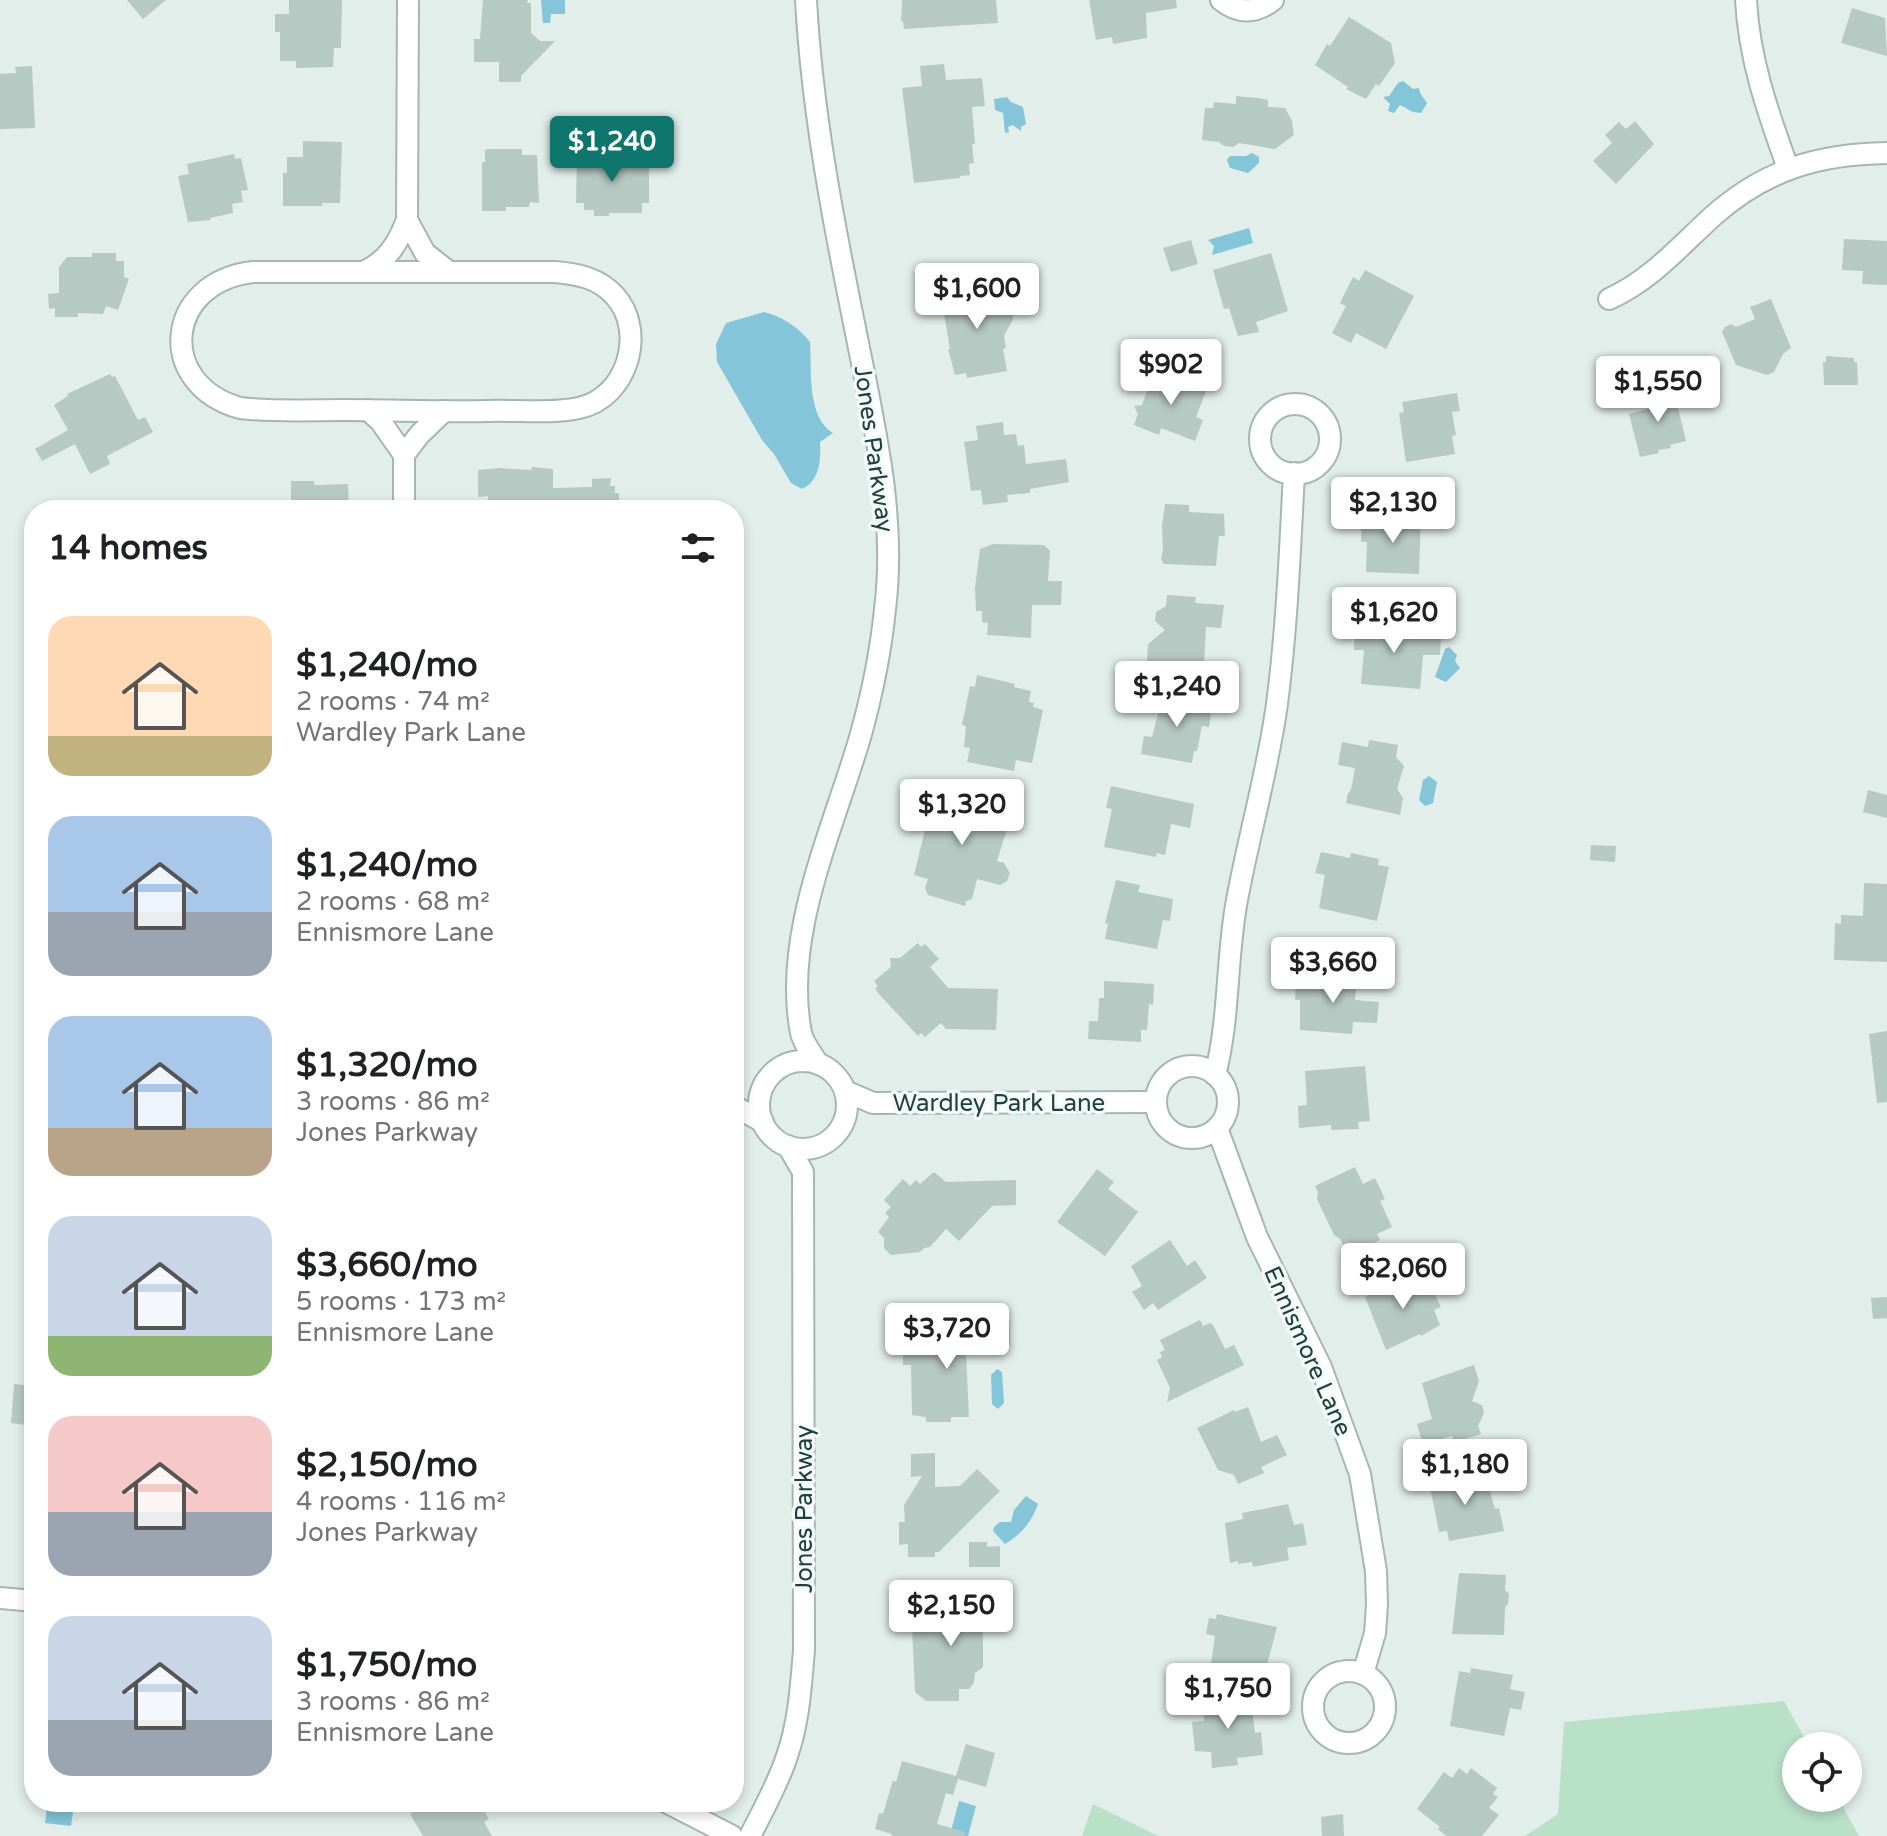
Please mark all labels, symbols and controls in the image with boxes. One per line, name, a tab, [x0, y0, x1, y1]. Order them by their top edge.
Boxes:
pin: $1,240	[547, 116, 677, 184]
text: $1,240	[568, 126, 656, 157]
pin: $1,600	[912, 263, 1042, 331]
text: $1,600	[933, 273, 1021, 304]
pin: $902	[1124, 339, 1218, 407]
text: $902	[1138, 349, 1204, 380]
pin: $1,550	[1593, 356, 1723, 424]
street label: Jones Parkway	[847, 364, 900, 534]
text: $1,550	[1614, 366, 1702, 397]
pin: $2,130	[1328, 477, 1458, 545]
text: $2,130	[1349, 487, 1437, 518]
icon: filters	[676, 526, 720, 570]
text: 14 homes	[48, 528, 208, 569]
pin: $1,620	[1329, 587, 1459, 655]
text: $1,620	[1350, 597, 1438, 628]
text: $1,240/mo	[296, 645, 478, 686]
icon: home	[112, 648, 208, 744]
pin: $1,240	[1112, 661, 1242, 729]
text: $1,240	[1133, 671, 1221, 702]
text: 2 rooms · 74 m²	[296, 686, 490, 717]
text: Wardley Park Lane	[296, 717, 526, 748]
pin: $1,320	[897, 779, 1027, 847]
text: $1,320	[918, 789, 1006, 820]
text: $1,240/mo	[296, 845, 478, 886]
icon: home	[112, 848, 208, 944]
text: 2 rooms · 68 m²	[296, 886, 490, 917]
text: Ennismore Lane	[296, 917, 494, 948]
pin: $3,660	[1268, 937, 1398, 1005]
text: $3,660	[1289, 947, 1377, 978]
text: $1,320/mo	[296, 1045, 478, 1086]
icon: home	[112, 1048, 208, 1144]
text: 3 rooms · 86 m²	[296, 1086, 490, 1117]
street label: Wardley Park Lane	[893, 1089, 1105, 1118]
text: Jones Parkway	[296, 1117, 478, 1148]
pin: $2,060	[1338, 1243, 1468, 1311]
text: $3,660/mo	[296, 1245, 478, 1286]
icon: home	[112, 1248, 208, 1344]
text: $2,060	[1359, 1253, 1447, 1284]
street label: Ennismore Lane	[1257, 1262, 1358, 1441]
text: 5 rooms · 173 m²	[296, 1286, 506, 1317]
pin: $3,720	[882, 1303, 1012, 1371]
text: $3,720	[903, 1313, 991, 1344]
text: Ennismore Lane	[296, 1317, 494, 1348]
street label: Jones Parkway	[790, 1425, 819, 1593]
pin: $1,180	[1400, 1439, 1530, 1507]
text: $2,150/mo	[296, 1445, 478, 1486]
icon: home	[112, 1448, 208, 1544]
text: $1,180	[1421, 1449, 1509, 1480]
text: 4 rooms · 116 m²	[296, 1486, 506, 1517]
text: Jones Parkway	[296, 1517, 478, 1548]
pin: $2,150	[886, 1580, 1016, 1648]
text: $2,150	[907, 1590, 995, 1621]
text: $1,750/mo	[296, 1645, 477, 1686]
icon: home	[112, 1648, 208, 1744]
pin: $1,750	[1163, 1663, 1293, 1731]
text: $1,750	[1184, 1673, 1272, 1704]
text: 3 rooms · 86 m²	[296, 1686, 490, 1717]
text: Ennismore Lane	[296, 1717, 494, 1748]
map controls	[1782, 1732, 1862, 1812]
button: locate	[1782, 1732, 1862, 1812]

